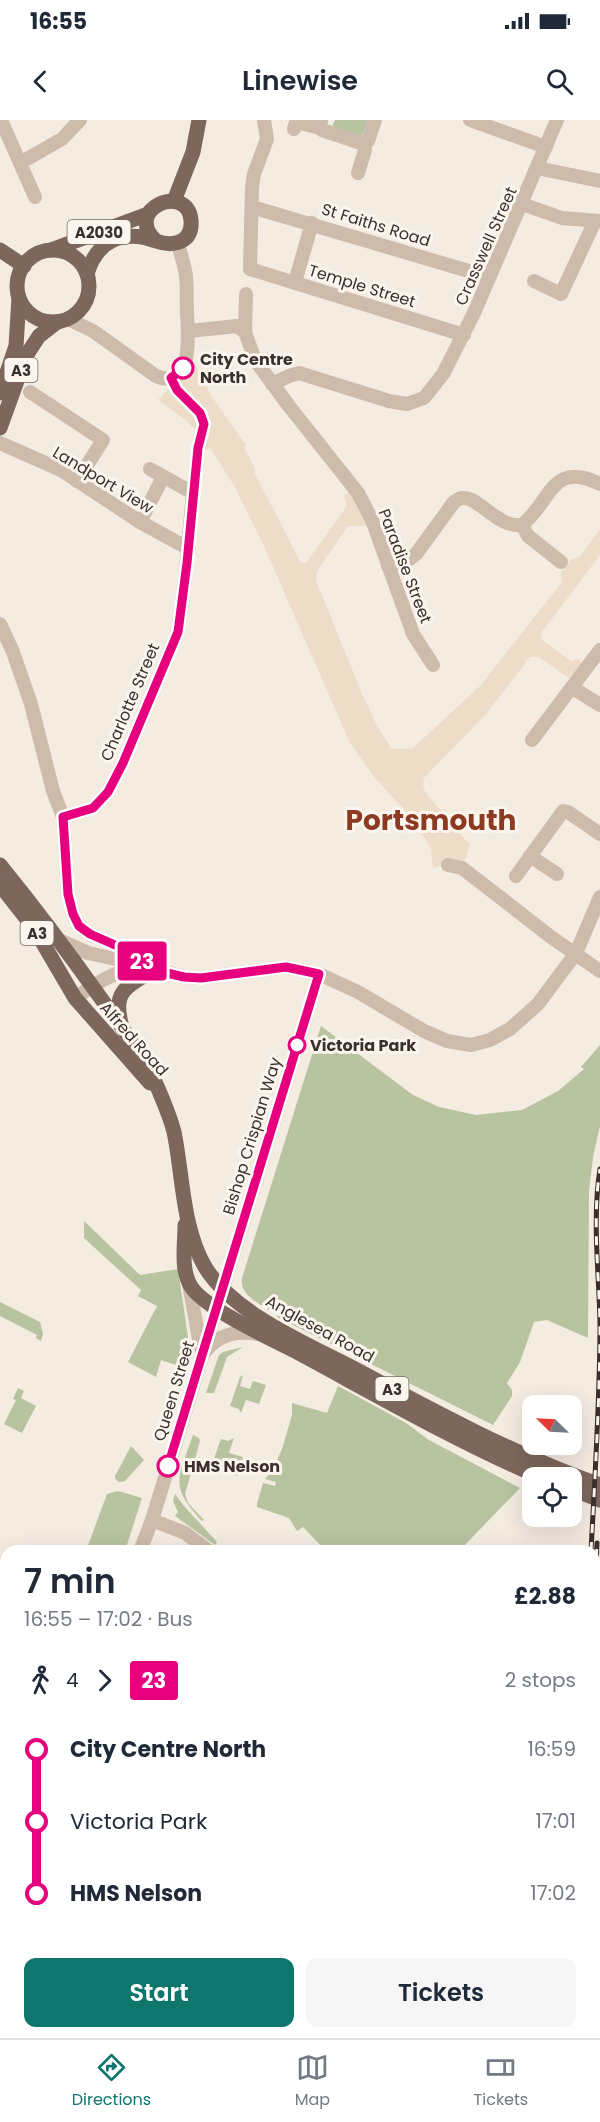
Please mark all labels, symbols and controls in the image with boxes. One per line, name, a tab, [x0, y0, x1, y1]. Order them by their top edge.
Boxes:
text: 16:55	[30, 6, 87, 37]
text: Linewise	[242, 62, 358, 99]
icon: back	[24, 65, 57, 98]
icon: search	[543, 65, 576, 98]
street label: Crasswell Street	[449, 183, 523, 309]
street label: St Faiths Road	[319, 198, 433, 252]
road number: A2030	[68, 220, 130, 244]
street label: Temple Street	[306, 259, 419, 313]
place label: City Centre North	[200, 348, 293, 389]
marker: City Centre North	[172, 357, 194, 379]
road number: A3	[4, 358, 38, 382]
street label: Landport View	[48, 441, 158, 519]
street label: Paradise Street	[373, 505, 437, 627]
street label: Charlotte Street	[95, 639, 165, 765]
district label: Portsmouth	[346, 801, 516, 840]
road number: A3	[20, 921, 54, 945]
line badge: 23	[115, 942, 169, 980]
text: 23	[130, 947, 154, 976]
street label: Alfred Road	[94, 997, 174, 1081]
place label: Victoria Park	[310, 1034, 416, 1057]
marker: Victoria Park	[288, 1036, 306, 1054]
street label: Bishop Crispian Way	[217, 1054, 287, 1218]
street label: Anglesea Road	[262, 1290, 378, 1368]
street label: Queen Street	[148, 1338, 200, 1444]
road number: A3	[376, 1377, 408, 1401]
north arrow	[522, 1395, 582, 1455]
map controls	[522, 1395, 582, 1527]
marker: HMS Nelson	[157, 1455, 179, 1477]
place label: HMS Nelson	[184, 1455, 280, 1478]
button: locate	[522, 1467, 582, 1527]
text: 7 min	[24, 1558, 116, 1605]
text: £2.88	[514, 1581, 576, 1612]
text: 16:55 – 17:02 · Bus	[24, 1605, 193, 1633]
icon: walk	[24, 1664, 57, 1697]
icon: forward	[88, 1664, 121, 1697]
text: 4	[66, 1666, 79, 1694]
text: 23	[142, 1666, 166, 1695]
text: 2 stops	[505, 1666, 576, 1694]
text: City Centre North	[70, 1734, 266, 1765]
text: 16:59	[527, 1735, 576, 1763]
text: Victoria Park	[70, 1806, 207, 1837]
text: 17:01	[535, 1807, 576, 1835]
text: HMS Nelson	[70, 1878, 202, 1909]
text: 17:02	[530, 1879, 576, 1907]
button: Start	[24, 1958, 294, 2027]
button: Tickets	[306, 1958, 576, 2027]
tab: Directions	[72, 2051, 151, 2112]
tab: Map	[295, 2051, 330, 2112]
tab: Tickets	[474, 2051, 528, 2112]

